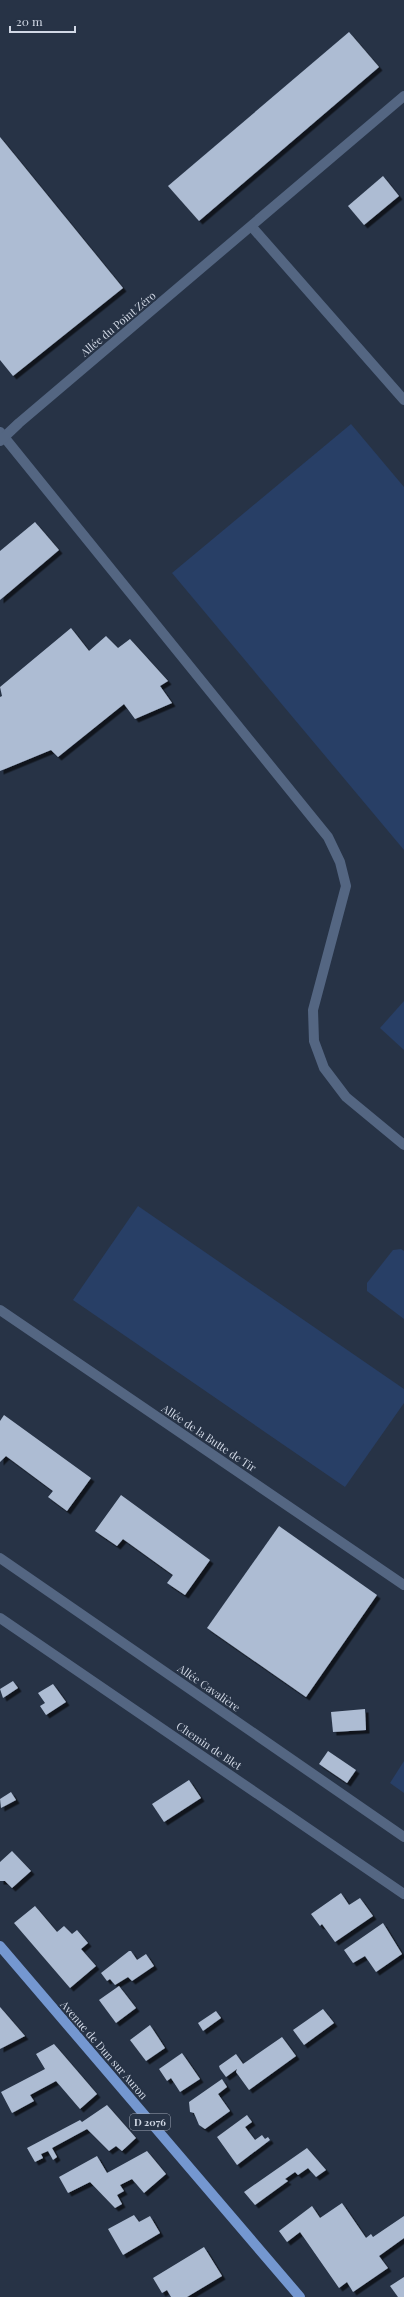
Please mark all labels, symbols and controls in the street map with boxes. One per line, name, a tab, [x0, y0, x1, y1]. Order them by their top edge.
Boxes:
scale bar	[10, 8, 75, 34]
text: 20 m	[16, 13, 43, 29]
street label: Allée du Point Zéro	[76, 288, 158, 360]
street label: Allée de la Butte de Tir	[158, 1400, 260, 1475]
street label: Allée Cavalière	[174, 1660, 244, 1715]
street label: Chemin de Blet	[174, 1718, 245, 1773]
street label: Avenue de Dun sur Auron	[57, 1996, 152, 2102]
road number: D 2076	[130, 2114, 170, 2130]

